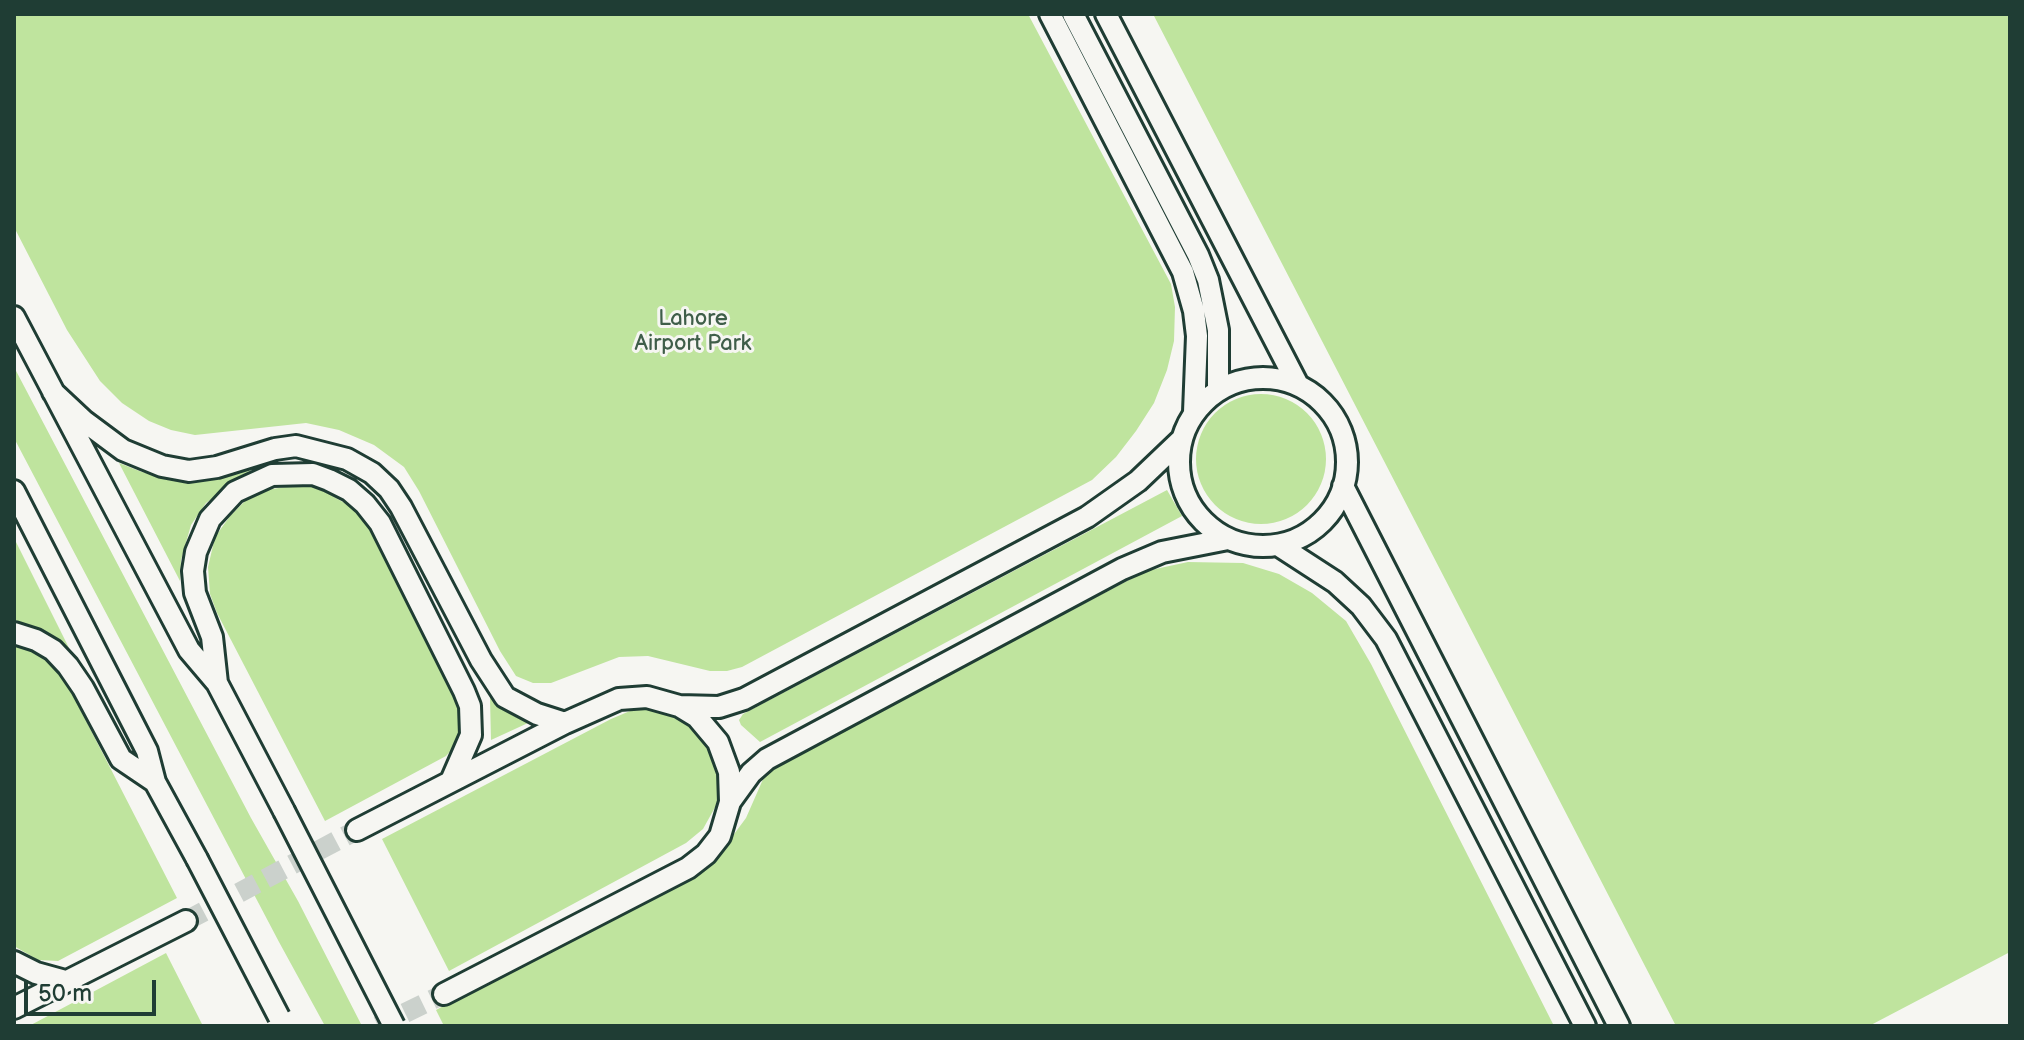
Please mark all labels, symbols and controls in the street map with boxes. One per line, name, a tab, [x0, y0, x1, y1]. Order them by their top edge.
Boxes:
park label: Lahore Airport Park	[635, 306, 751, 358]
scale bar	[28, 964, 160, 1014]
text: 50 m	[38, 979, 92, 1008]

